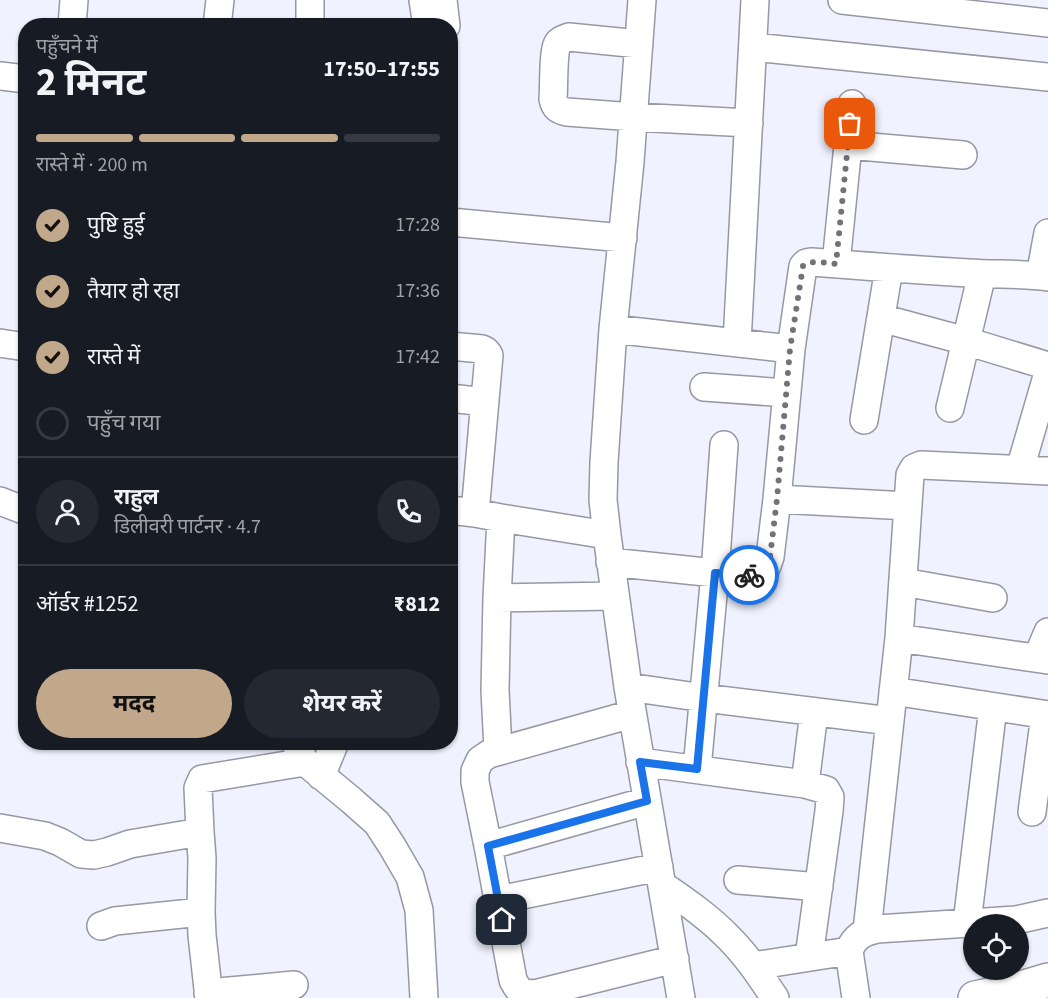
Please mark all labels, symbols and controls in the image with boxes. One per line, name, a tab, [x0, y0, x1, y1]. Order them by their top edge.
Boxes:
text: पहुँचने में	[36, 33, 98, 61]
text: 17:50–17:55	[323, 53, 440, 85]
text: 2 मिनट	[36, 55, 146, 111]
pin	[824, 98, 875, 149]
icon: bag	[833, 107, 866, 140]
text: रास्ते में · 200 m	[36, 151, 148, 179]
icon: check	[36, 209, 69, 242]
text: पुष्टि हुई	[87, 209, 145, 241]
text: 17:28	[395, 211, 440, 239]
icon: check	[36, 275, 69, 308]
text: तैयार हो रहा	[87, 275, 180, 307]
text: 17:36	[395, 277, 440, 305]
icon: check	[36, 341, 69, 374]
text: रास्ते में	[87, 341, 140, 373]
text: 17:42	[395, 343, 440, 371]
text: पहुँच गया	[87, 407, 160, 439]
button: person	[36, 480, 99, 543]
button: phone	[377, 480, 440, 543]
text: राहुल	[114, 481, 159, 513]
text: डिलीवरी पार्टनर · 4.7	[114, 513, 261, 541]
courier	[719, 545, 779, 605]
icon: bike	[733, 559, 766, 592]
text: ऑर्डर #1252	[36, 588, 138, 620]
text: ₹812	[394, 588, 440, 620]
button: मदद	[36, 669, 232, 738]
button: शेयर करें	[244, 669, 440, 738]
pin	[476, 894, 527, 945]
icon: home	[485, 903, 518, 936]
map controls	[963, 914, 1029, 980]
button: locate	[963, 914, 1029, 980]

